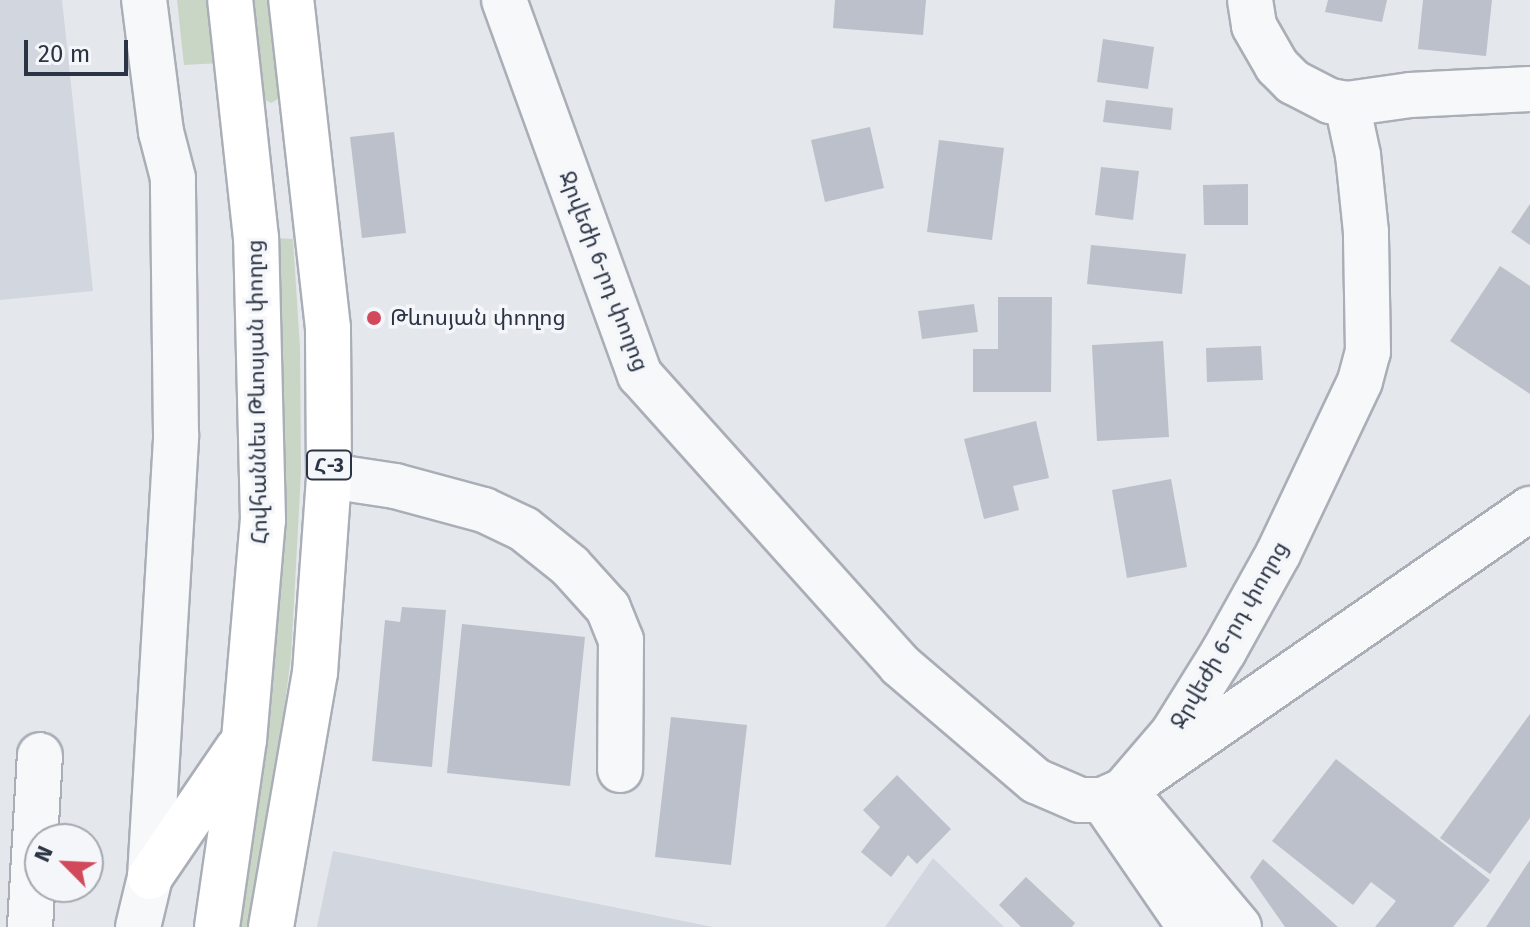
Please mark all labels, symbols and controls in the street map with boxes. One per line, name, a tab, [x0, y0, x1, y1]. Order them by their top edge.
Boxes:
scale bar	[28, 24, 132, 74]
text: 20 m	[38, 40, 90, 68]
street label: Ջրվեժի 6-րդ փողոց	[554, 167, 654, 375]
street label: Հովհաննես Թևոսյան փողոց	[241, 239, 273, 545]
place label: Թևոսյան փողոց	[390, 305, 566, 331]
marker: Թևոսյան փողոց	[365, 309, 383, 327]
road number: Հ-3	[305, 449, 353, 481]
street label: Ջրվեժի 6-րդ փողոց	[1165, 537, 1293, 733]
north arrow	[24, 823, 104, 903]
text: N	[28, 842, 59, 866]

